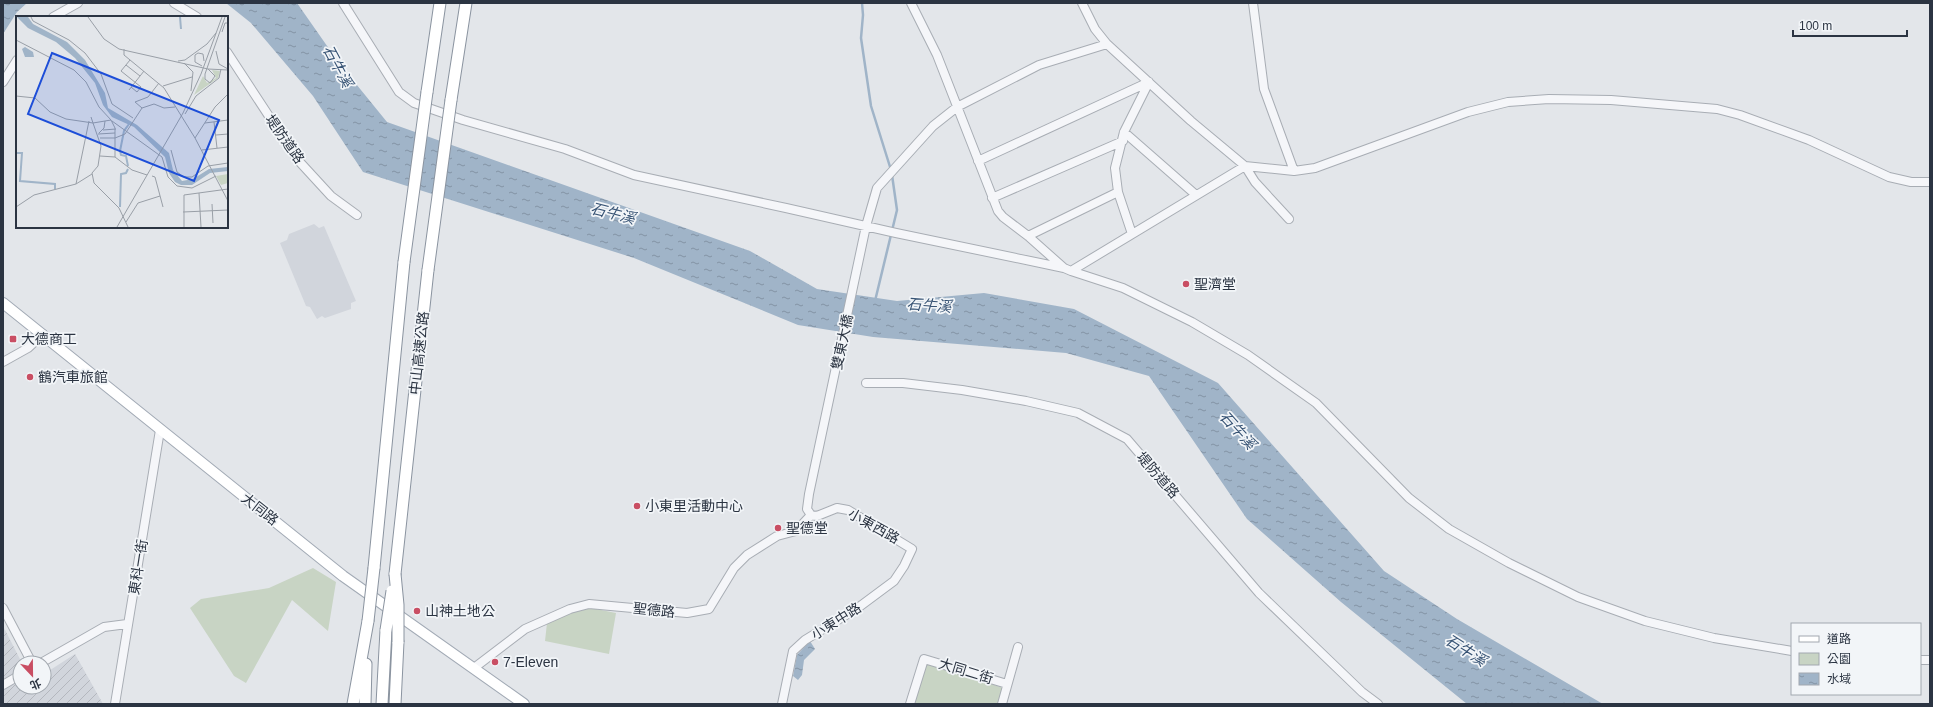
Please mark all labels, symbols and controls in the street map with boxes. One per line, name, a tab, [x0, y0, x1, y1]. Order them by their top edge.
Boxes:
scale bar	[1793, 12, 1907, 38]
inset map	[16, 16, 228, 228]
text: 100 m	[1799, 19, 1832, 33]
water label: 石牛溪	[320, 42, 357, 92]
street label: 堤防道路	[262, 111, 308, 167]
water label: 石牛溪	[589, 199, 639, 227]
place label: 聖濟堂	[1194, 276, 1236, 292]
marker: 聖濟堂	[1181, 279, 1191, 289]
water label: 石牛溪	[906, 295, 954, 315]
street label: 中山高速公路	[407, 310, 431, 396]
street label: 雙東大橋	[828, 313, 856, 371]
place label: 大德商工	[21, 331, 77, 347]
marker: 大德商工	[8, 334, 18, 344]
place label: 鶴汽車旅館	[38, 369, 108, 385]
marker: 鶴汽車旅館	[25, 372, 35, 382]
water label: 石牛溪	[1217, 408, 1261, 454]
street label: 堤防道路	[1134, 449, 1182, 501]
street label: 大同路	[239, 490, 281, 528]
place label: 小東里活動中心	[645, 498, 743, 514]
marker: 小東里活動中心	[632, 501, 642, 511]
street label: 小東西路	[846, 505, 902, 547]
place label: 聖德堂	[786, 520, 828, 536]
marker: 聖德堂	[773, 523, 783, 533]
street label: 東科一街	[126, 538, 150, 596]
street label: 小東中路	[808, 599, 864, 643]
street label: 聖德路	[632, 600, 676, 620]
place label: 山神土地公	[425, 603, 495, 619]
marker: 山神土地公	[412, 606, 422, 616]
legend	[1791, 623, 1921, 695]
water label: 石牛溪	[1442, 631, 1491, 670]
text: 道路	[1827, 632, 1851, 646]
text: 公園	[1827, 652, 1851, 666]
place label: 7-Eleven	[503, 654, 558, 670]
north arrow	[12, 655, 52, 695]
street label: 大同二街	[937, 655, 995, 687]
marker: 7-Eleven	[490, 657, 500, 667]
text: 水域	[1827, 672, 1851, 686]
text: 北	[28, 677, 43, 692]

